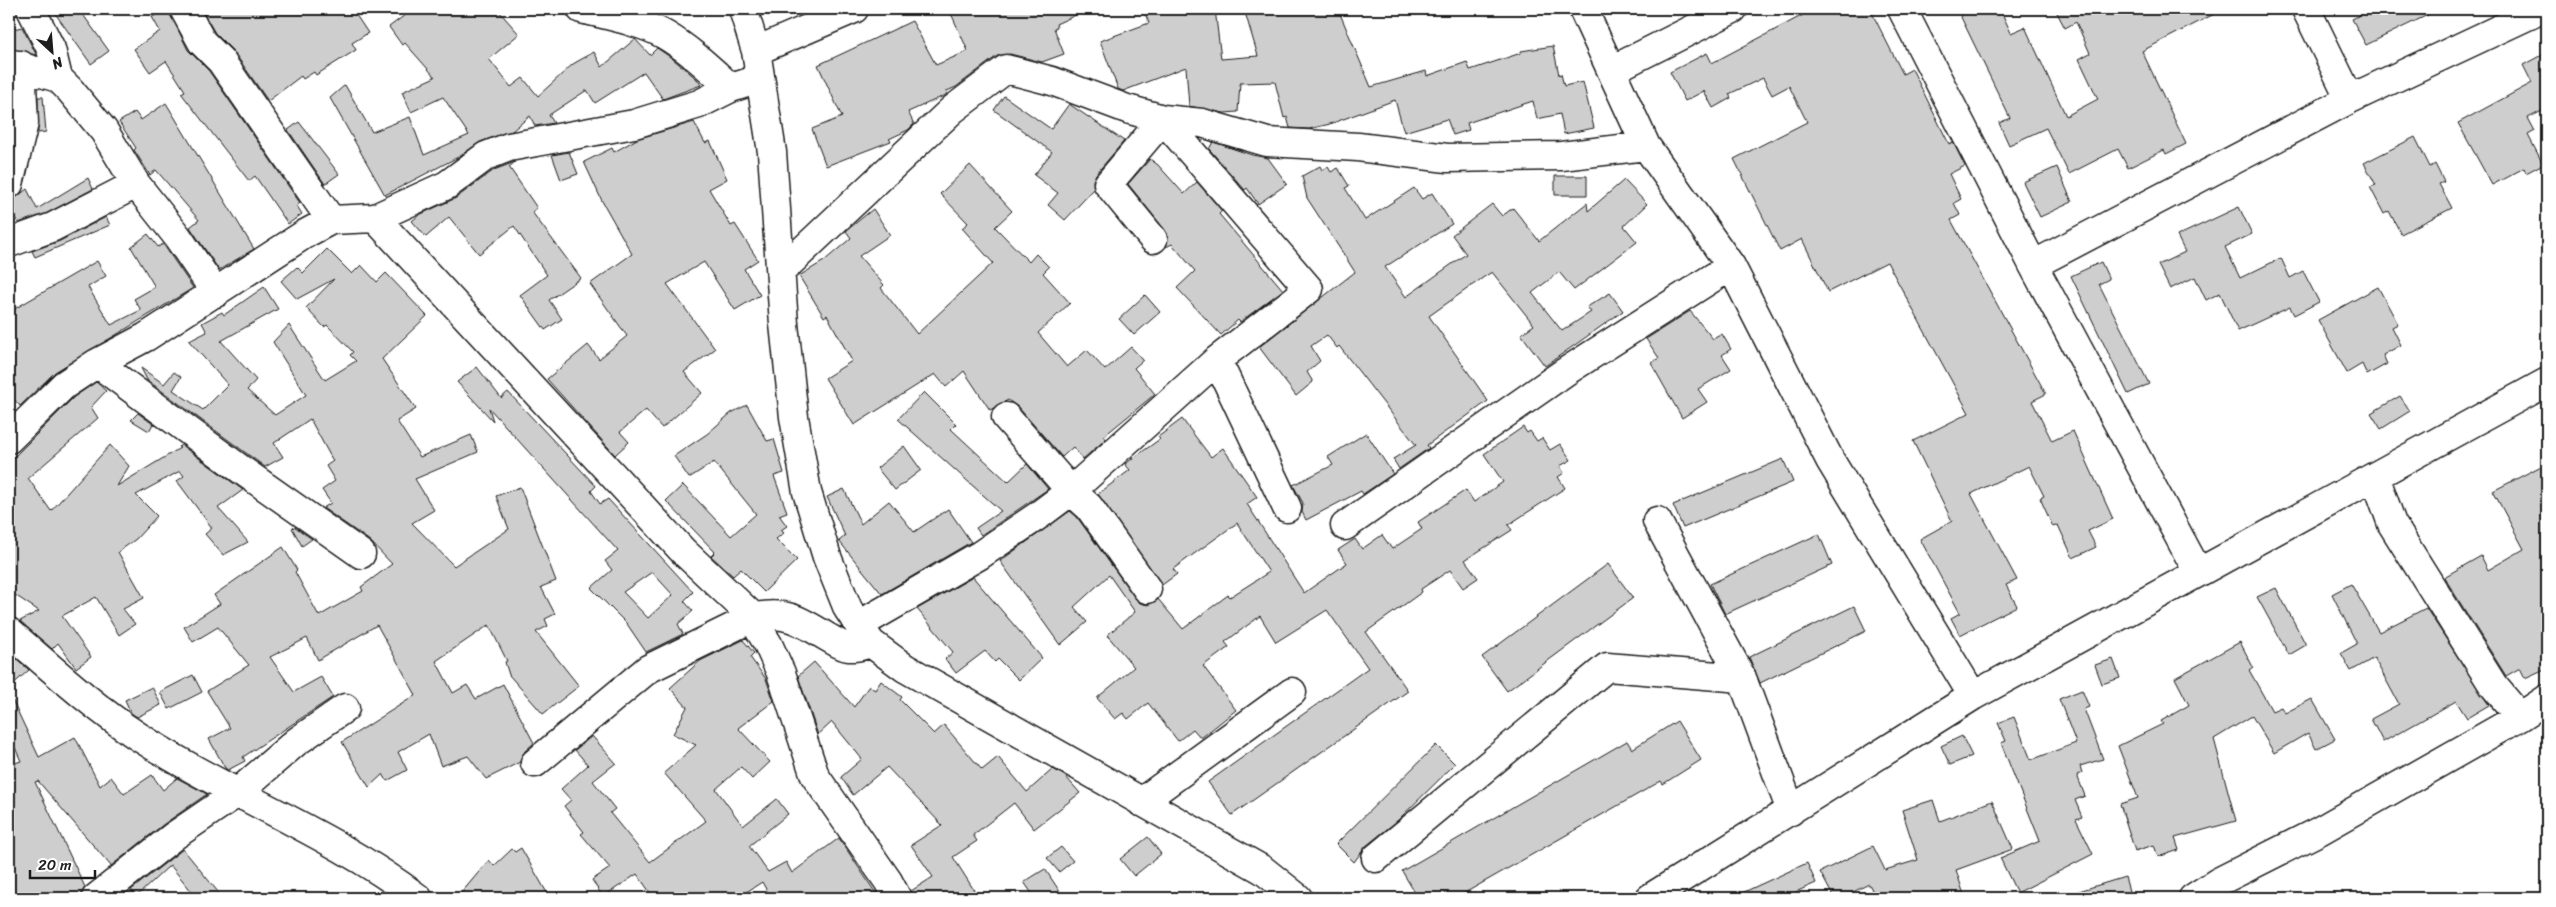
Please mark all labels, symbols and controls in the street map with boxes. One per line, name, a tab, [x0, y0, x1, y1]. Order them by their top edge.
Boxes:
north arrow	[28, 28, 78, 78]
text: N	[47, 49, 68, 77]
scale bar	[30, 847, 95, 879]
text: 20 m	[38, 852, 72, 878]

